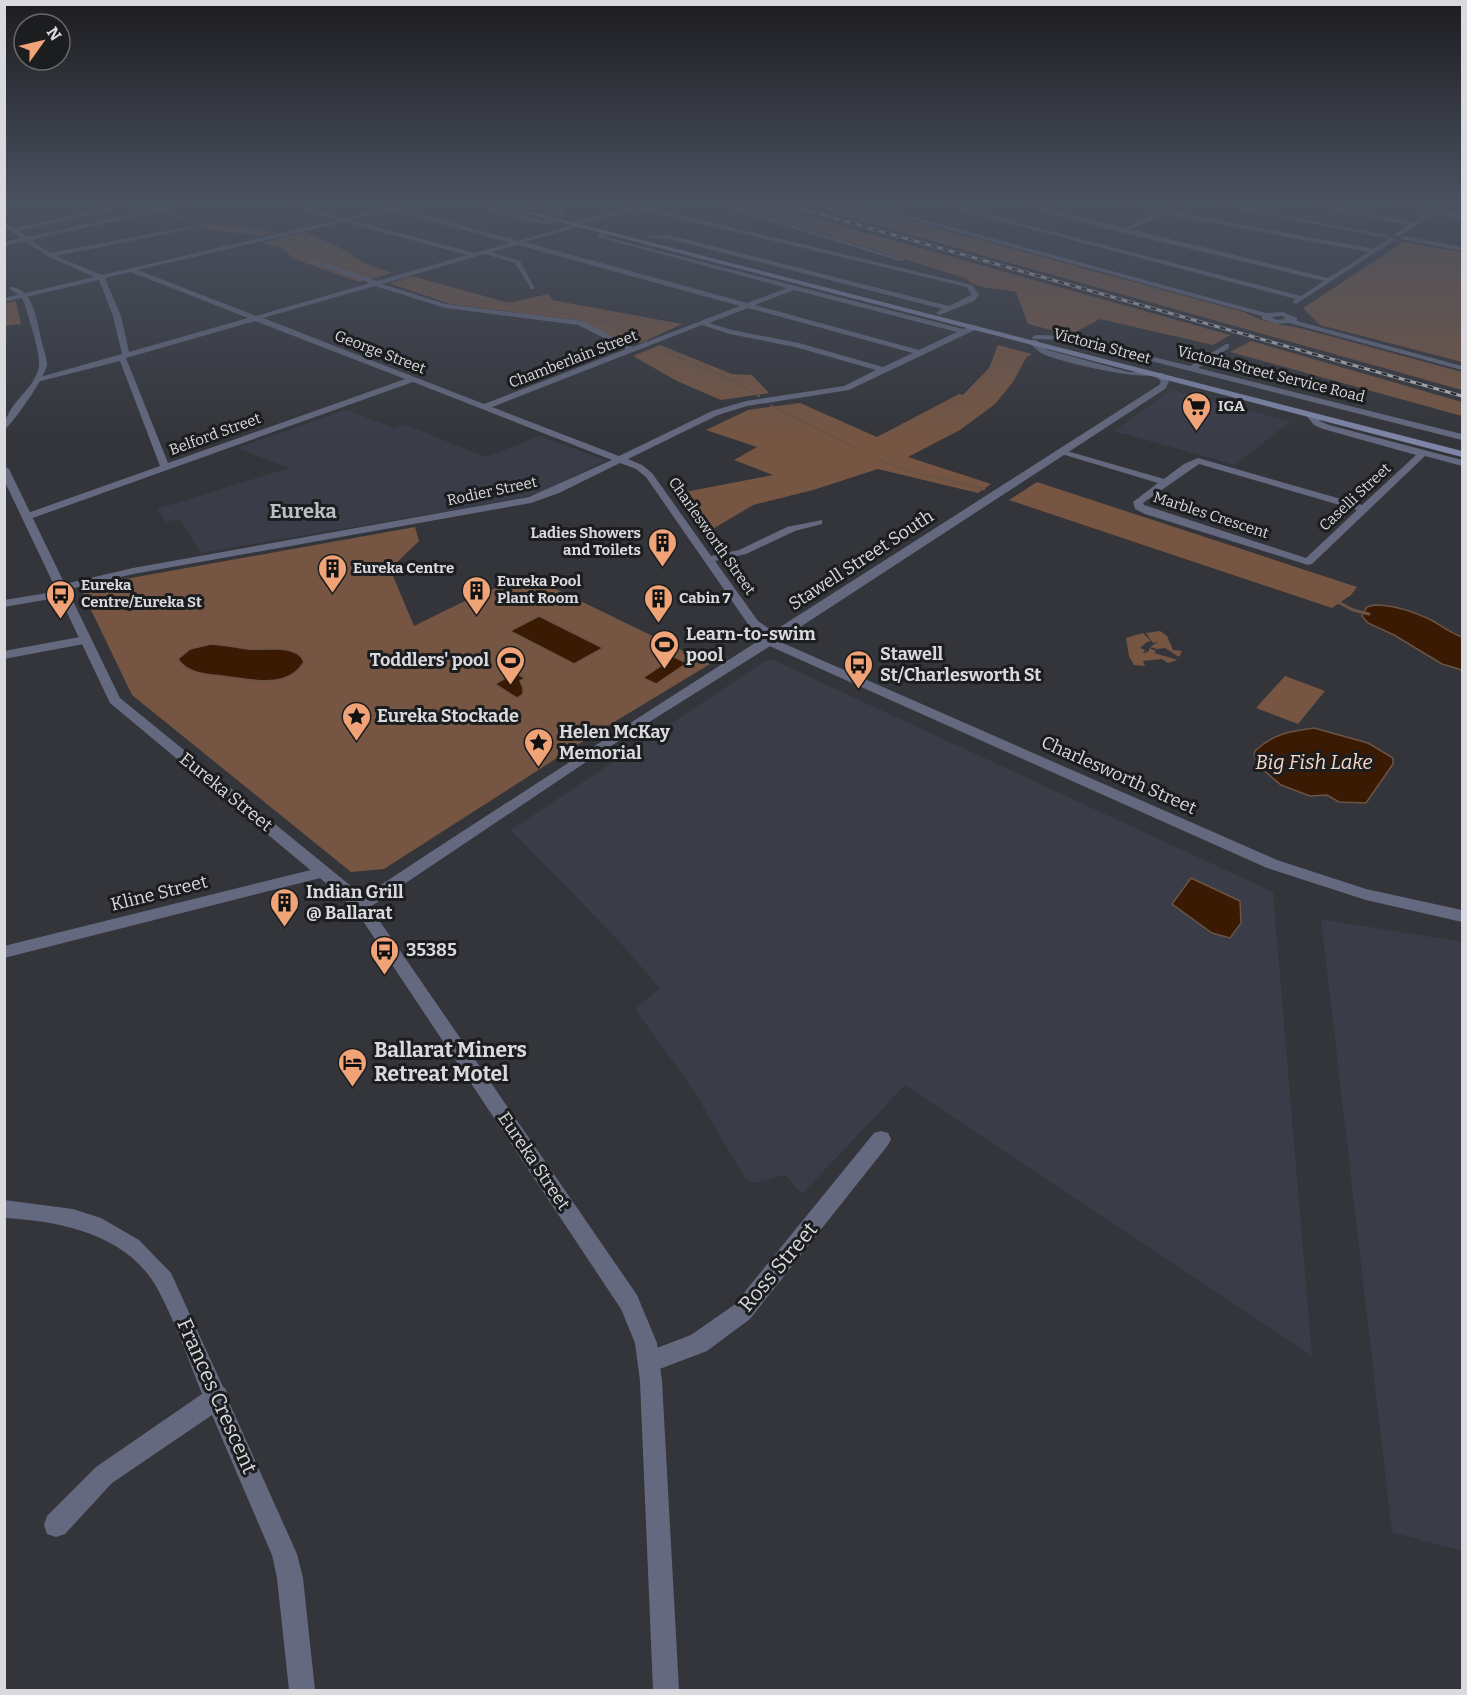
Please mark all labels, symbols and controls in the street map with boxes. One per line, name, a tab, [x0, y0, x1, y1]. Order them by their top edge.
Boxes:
north arrow	[12, 12, 72, 72]
text: N	[43, 23, 65, 44]
street label: Victoria Street	[1051, 324, 1153, 368]
street label: George Street	[332, 326, 429, 378]
street label: Chamberlain Street	[506, 326, 640, 392]
street label: Victoria Street Service Road	[1175, 342, 1367, 406]
supermarket icon: IGA	[1181, 390, 1213, 432]
place label: IGA	[1218, 397, 1245, 415]
street label: Belford Street	[167, 409, 264, 459]
street label: Caselli Street	[1315, 459, 1395, 535]
street label: Rodier Street	[445, 473, 539, 509]
street label: Charlesworth Street	[665, 474, 760, 599]
street label: Marbles Crescent	[1151, 488, 1272, 542]
district label: Eureka	[269, 499, 337, 523]
street label: Stawell Street South	[784, 505, 938, 615]
place label: Ladies Showers and Toilets	[530, 524, 641, 559]
building icon: Ladies Showers and Toilets	[646, 526, 678, 568]
building icon: Eureka Centre	[316, 552, 348, 594]
place label: Eureka Centre	[353, 559, 454, 577]
place label: Eureka Pool Plant Room	[497, 572, 581, 607]
building icon: Eureka Pool Plant Room	[460, 574, 492, 616]
place label: Eureka Centre/Eureka St	[81, 576, 202, 611]
bus stop icon: Eureka Centre/Eureka St	[44, 578, 76, 620]
building icon: Cabin 7	[642, 582, 674, 624]
place label: Cabin 7	[679, 589, 731, 607]
place label: Learn-to-swim pool	[686, 623, 816, 666]
sports icon: Learn-to-swim pool	[649, 628, 681, 670]
place label: Stawell St/Charlesworth St	[880, 643, 1041, 686]
sports icon: Toddlers' pool	[494, 644, 526, 686]
bus stop icon: Stawell St/Charlesworth St	[843, 648, 875, 690]
place label: Toddlers' pool	[370, 649, 489, 671]
place icon: Eureka Stockade	[340, 700, 372, 742]
place label: Eureka Stockade	[377, 705, 519, 727]
place label: Helen McKay Memorial	[559, 721, 671, 764]
place icon: Helen McKay Memorial	[522, 726, 554, 768]
street label: Charlesworth Street	[1038, 731, 1200, 819]
street label: Eureka Street	[175, 748, 277, 837]
water label: Big Fish Lake	[1255, 750, 1373, 774]
street label: Kline Street	[108, 870, 210, 916]
place label: Indian Grill @ Ballarat	[306, 881, 404, 924]
building icon: Indian Grill @ Ballarat	[269, 886, 301, 928]
bus stop icon: 35385	[369, 934, 401, 976]
place label: 35385	[406, 939, 457, 961]
place label: Ballarat Miners Retreat Motel	[374, 1037, 527, 1087]
hotel icon: Ballarat Miners Retreat Motel	[337, 1046, 369, 1088]
street label: Eureka Street	[493, 1108, 575, 1215]
street label: Ross Street	[733, 1217, 823, 1317]
street label: Frances Crescent	[171, 1314, 263, 1478]

